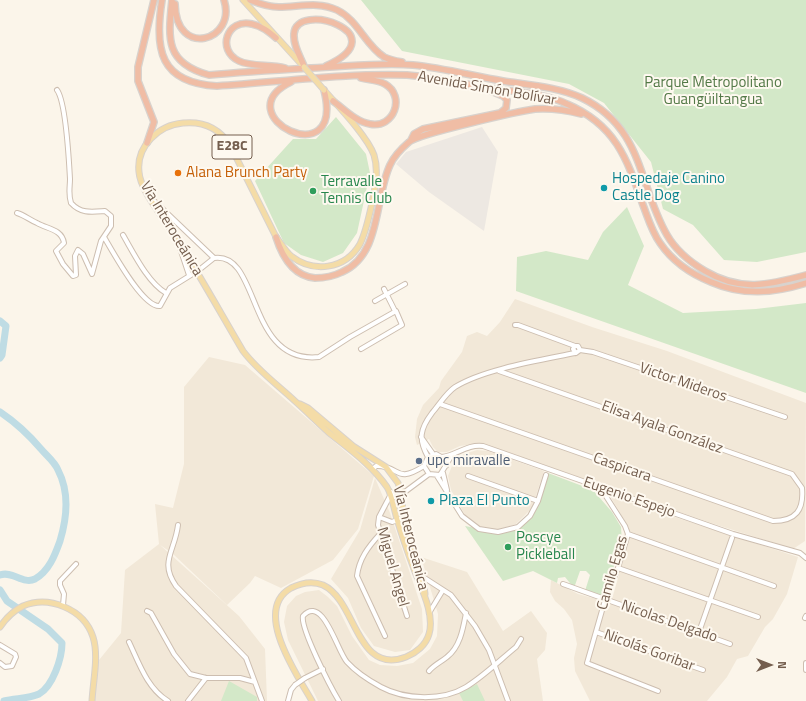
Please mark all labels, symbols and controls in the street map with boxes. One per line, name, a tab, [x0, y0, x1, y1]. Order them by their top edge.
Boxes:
street label: Avenida Simón Bolívar	[416, 68, 558, 110]
park label: Parque Metropolitano Guangüiltangua	[644, 74, 782, 109]
road number: E28C	[212, 135, 252, 159]
place label: Alana Brunch Party	[186, 164, 307, 182]
marker: Alana Brunch Party	[173, 168, 183, 178]
place label: Hospedaje Canino Castle Dog	[612, 170, 725, 205]
place label: Terravalle Tennis Club	[321, 173, 392, 208]
street label: Vía Interoceánica	[136, 178, 206, 280]
marker: Hospedaje Canino Castle Dog	[599, 183, 609, 193]
marker: Terravalle Tennis Club	[308, 186, 318, 196]
street label: Victor Mideros	[637, 360, 729, 406]
street label: Elisa Ayala González	[599, 398, 725, 458]
street label: Caspicara	[590, 450, 654, 486]
place label: upc miravalle	[427, 452, 510, 470]
marker: upc miravalle	[414, 456, 424, 466]
street label: Eugenio Espejo	[581, 474, 677, 522]
street label: Vía Interoceánica	[388, 484, 432, 592]
place label: Plaza El Punto	[439, 492, 530, 510]
marker: Plaza El Punto	[426, 496, 436, 506]
street label: Miguel Angel	[372, 525, 412, 609]
place label: Poscye Pickleball	[516, 529, 575, 564]
street label: Camilo Egas	[594, 534, 632, 612]
marker: Poscye Pickleball	[503, 542, 513, 552]
street label: Nicolas Delgado	[618, 597, 720, 647]
street label: Nicolás Goribar	[601, 626, 697, 676]
north arrow	[750, 645, 790, 685]
text: N	[774, 661, 790, 669]

